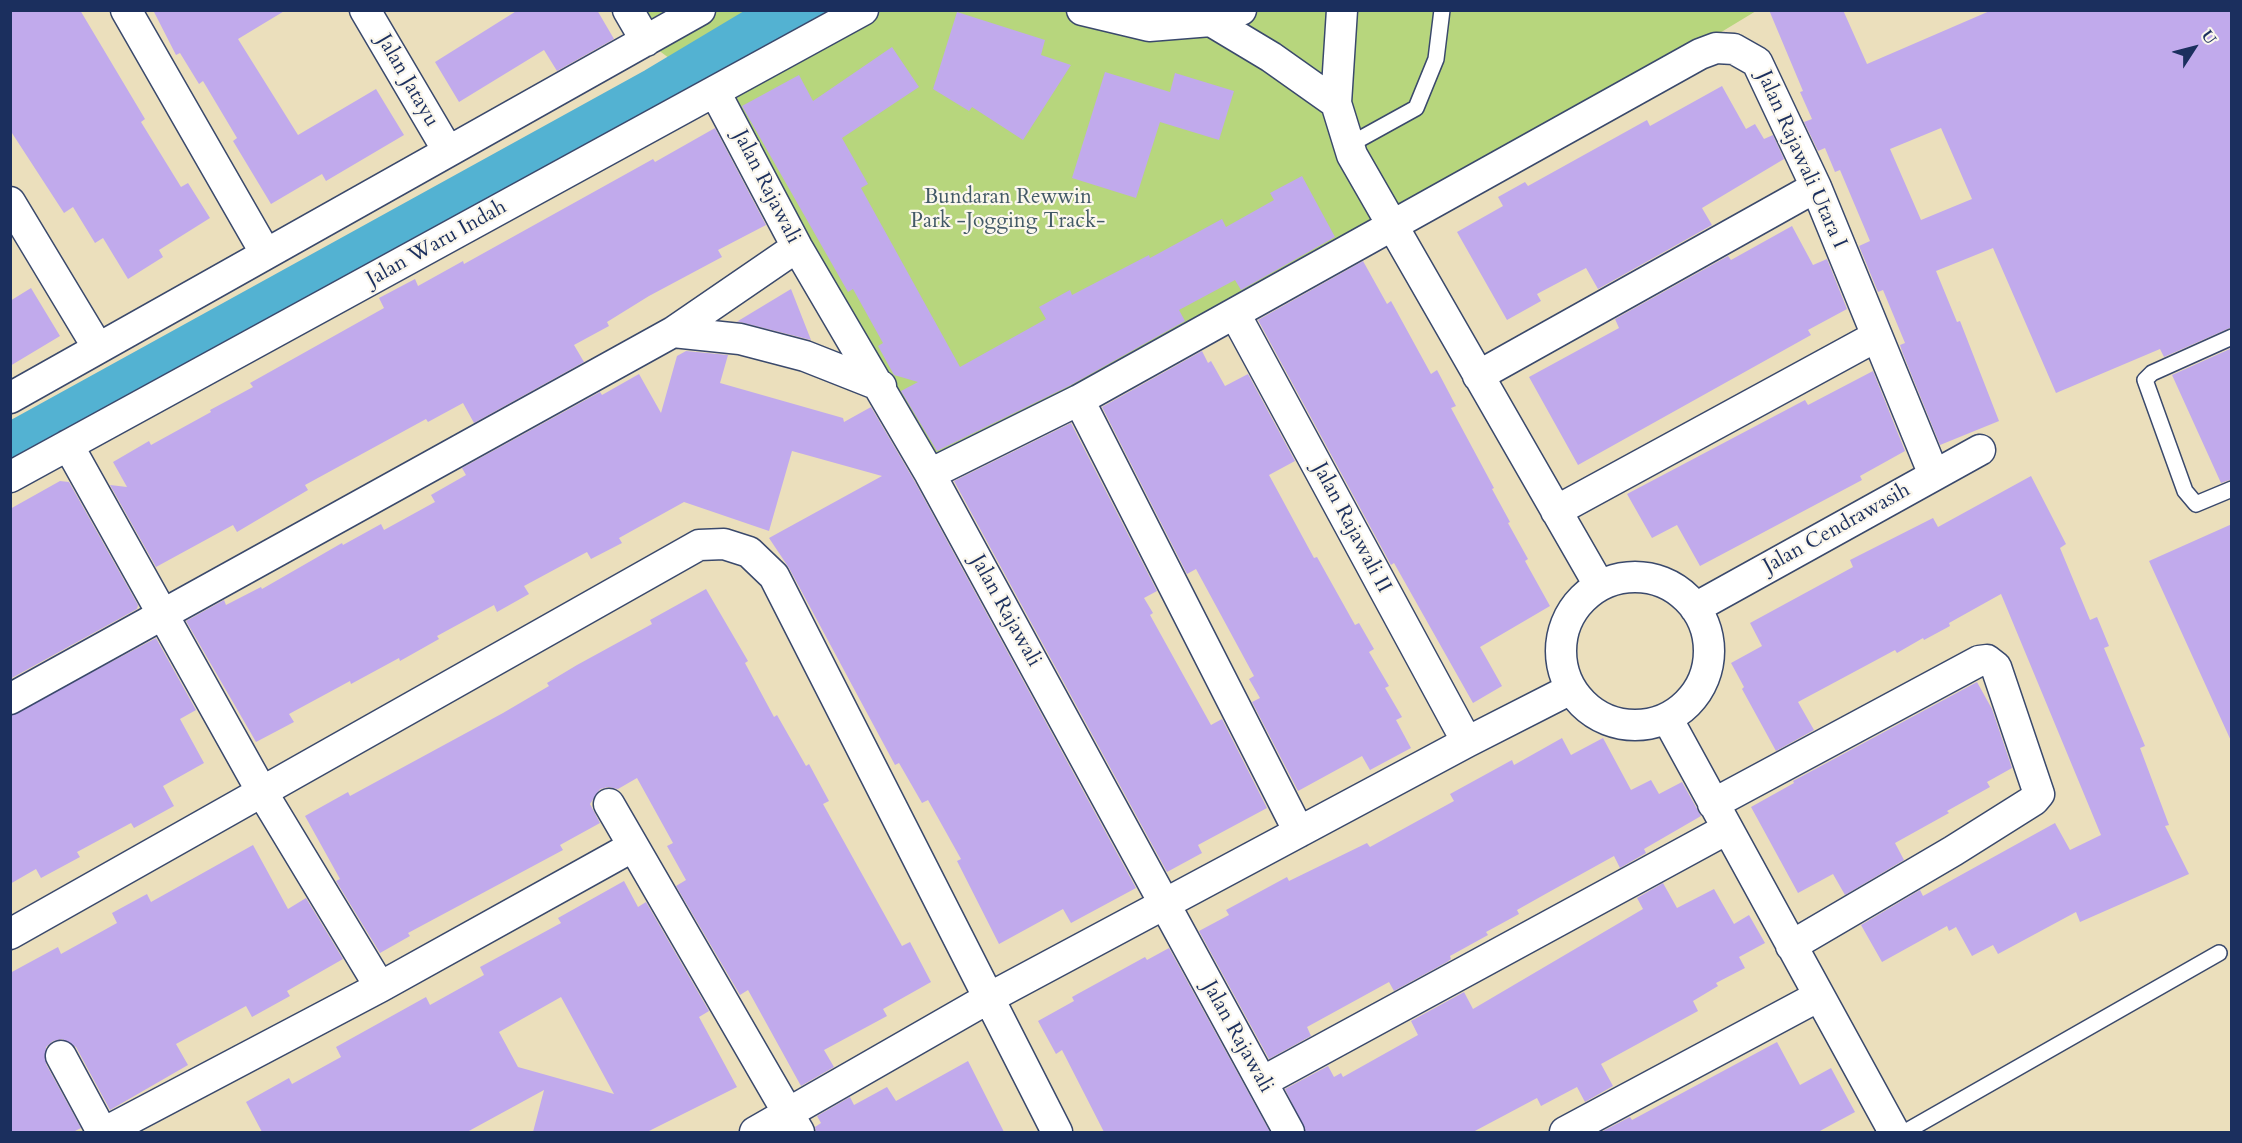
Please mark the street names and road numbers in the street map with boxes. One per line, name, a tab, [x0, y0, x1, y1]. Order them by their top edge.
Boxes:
street label: Jalan Jatayu	[370, 30, 444, 132]
street label: Jalan Rajawali Utara I	[1750, 67, 1852, 253]
street label: Jalan Rajawali	[727, 126, 805, 248]
street label: Jalan Waru Indah	[363, 195, 511, 293]
street label: Jalan Rajawali II	[1306, 459, 1396, 597]
street label: Jalan Cendrawasih	[1759, 478, 1915, 580]
street label: Jalan Rajawali	[964, 551, 1046, 671]
street label: Jalan Rajawali	[1196, 977, 1278, 1097]

